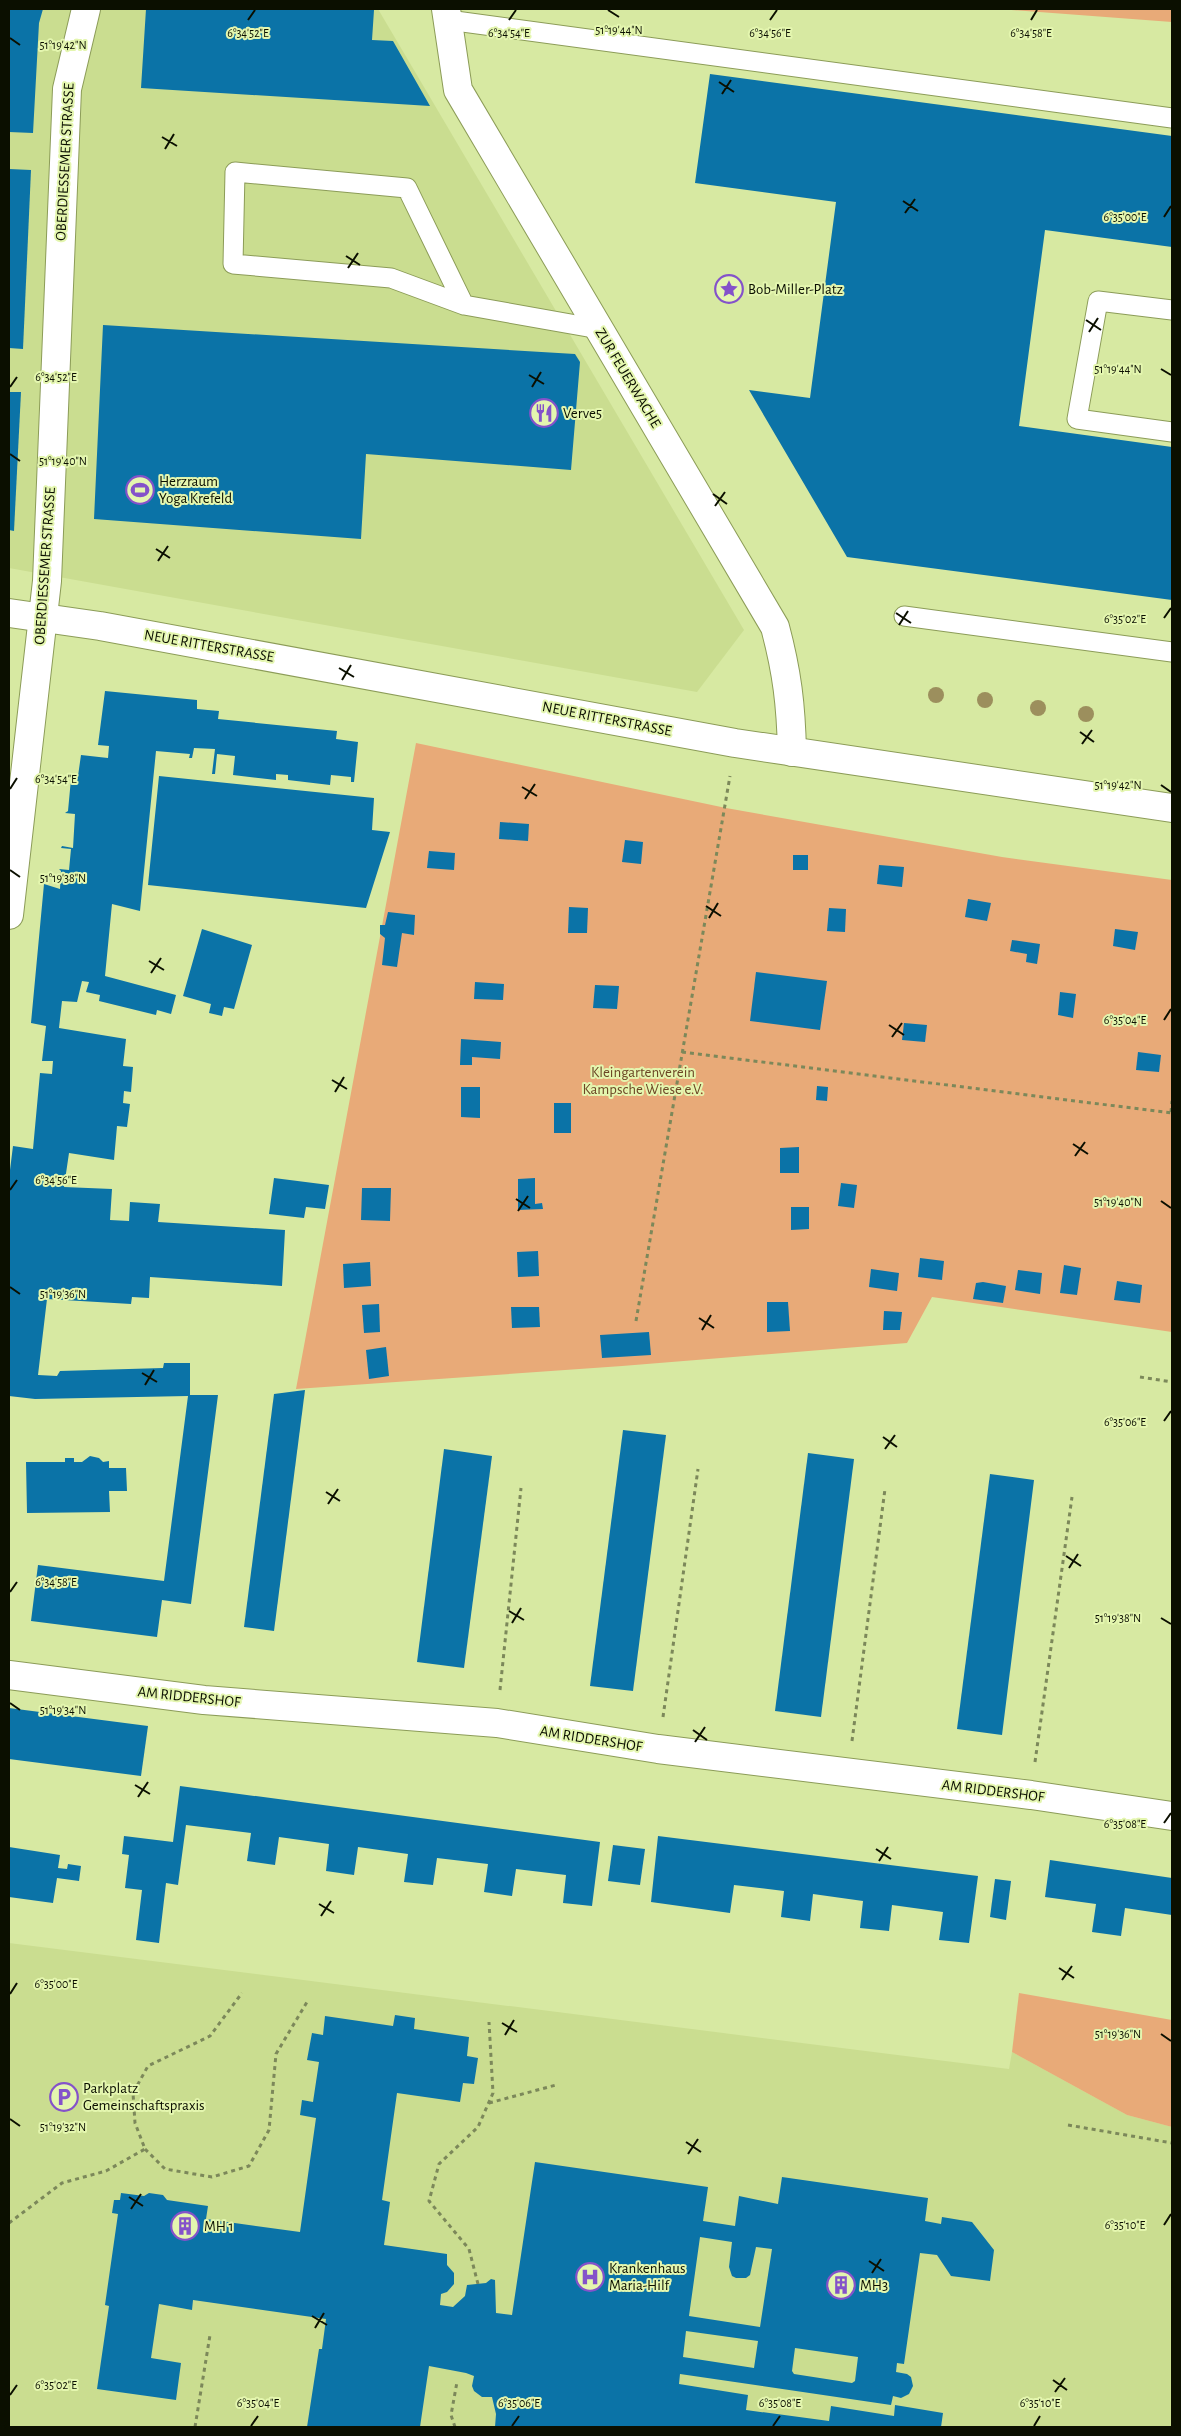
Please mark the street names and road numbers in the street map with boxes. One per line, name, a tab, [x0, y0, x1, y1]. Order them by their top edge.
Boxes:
street label: OBERDIESSEMER STRASSE	[53, 83, 77, 241]
street label: ZUR FEUERWACHE	[592, 326, 664, 430]
street label: OBERDIESSEMER STRASSE	[32, 487, 58, 645]
street label: NEUE RITTERSTRASSE	[143, 627, 275, 665]
street label: NEUE RITTERSTRASSE	[541, 699, 673, 739]
street label: AM RIDDERSHOF	[137, 1684, 242, 1710]
street label: AM RIDDERSHOF	[539, 1724, 644, 1755]
street label: AM RIDDERSHOF	[941, 1777, 1046, 1805]

